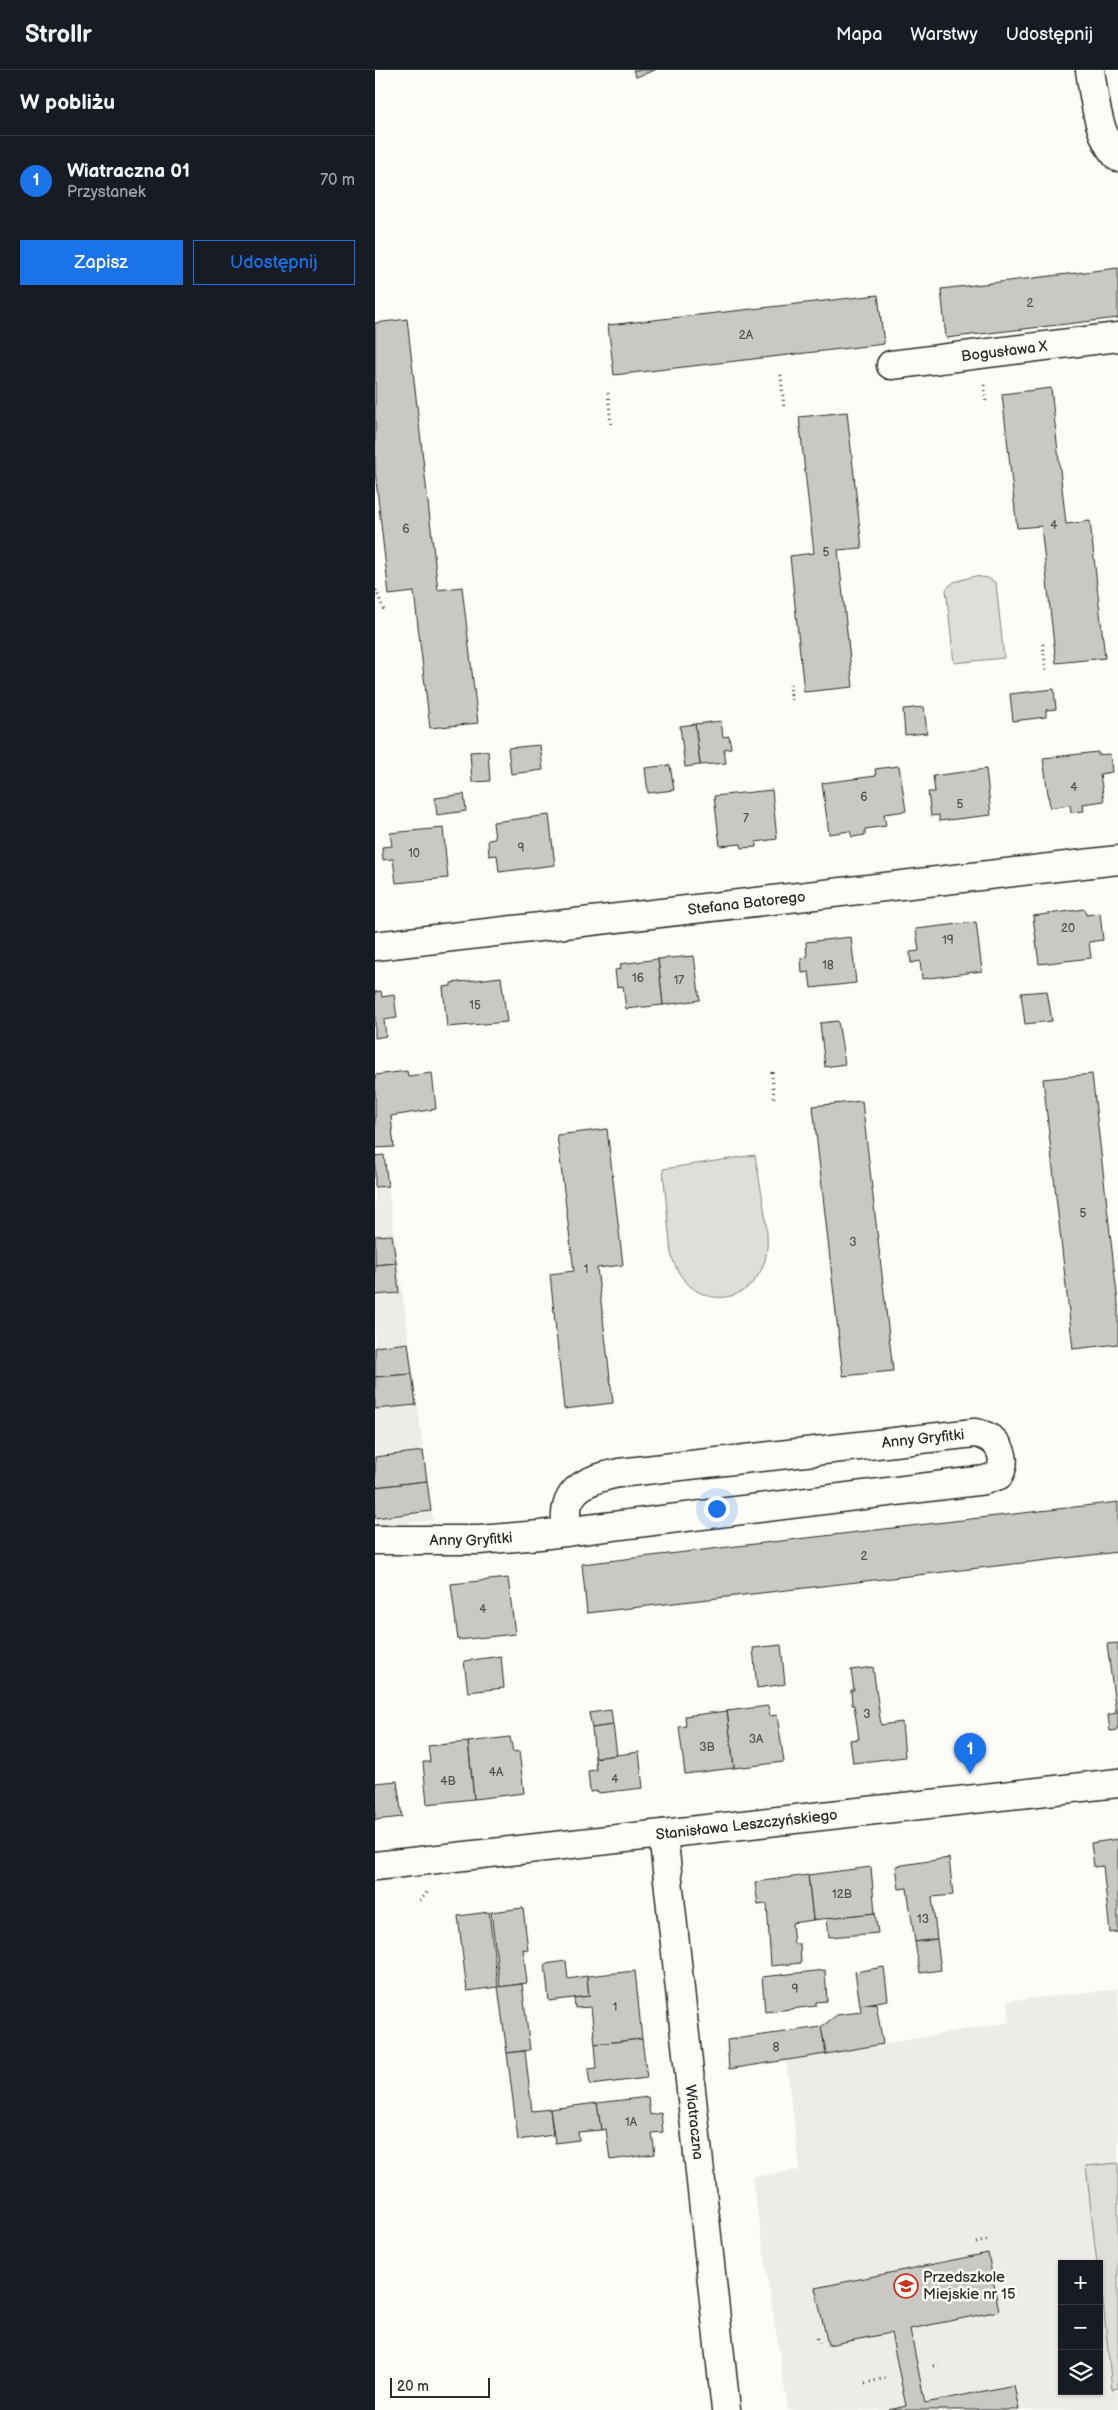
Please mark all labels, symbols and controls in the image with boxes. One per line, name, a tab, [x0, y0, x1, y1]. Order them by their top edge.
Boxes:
text: Strollr	[25, 20, 92, 49]
text: Mapa	[836, 24, 882, 45]
text: Warstwy	[910, 24, 978, 45]
text: Udostępnij	[1006, 24, 1093, 45]
text: W pobliżu	[20, 90, 115, 115]
text: Wiatraczna 01	[67, 160, 190, 183]
text: 1	[33, 171, 39, 190]
text: 70 m	[320, 171, 355, 190]
text: Przystanek	[67, 183, 146, 202]
button: Zapisz	[20, 240, 183, 285]
button: Udostępnij	[193, 240, 355, 285]
house number: 2	[1026, 296, 1034, 311]
house number: 2A	[739, 328, 754, 343]
street label: Bogusława X	[960, 336, 1049, 366]
house number: 4	[1050, 518, 1058, 533]
house number: 6	[402, 522, 410, 537]
house number: 5	[823, 545, 830, 560]
house number: 4	[1070, 780, 1078, 795]
house number: 6	[860, 790, 868, 805]
house number: 5	[957, 797, 964, 812]
house number: 7	[743, 811, 749, 826]
house number: 9	[518, 841, 525, 856]
house number: 10	[408, 846, 420, 861]
street label: Stefana Batorego	[687, 887, 806, 919]
house number: 20	[1061, 921, 1075, 936]
house number: 19	[942, 933, 954, 948]
house number: 18	[822, 958, 834, 973]
house number: 16	[632, 971, 644, 986]
house number: 17	[674, 973, 684, 988]
house number: 15	[469, 998, 481, 1013]
house number: 5	[1080, 1206, 1087, 1221]
house number: 3	[849, 1235, 857, 1250]
house number: 1	[584, 1262, 588, 1277]
street label: Anny Gryfitki	[881, 1425, 965, 1453]
your location	[704, 1496, 730, 1522]
street label: Anny Gryfitki	[430, 1528, 513, 1550]
house number: 2	[860, 1549, 868, 1564]
house number: 4	[479, 1602, 487, 1617]
house number: 3	[863, 1707, 871, 1722]
house number: 3A	[749, 1732, 764, 1747]
pin: 1	[954, 1733, 986, 1774]
house number: 3B	[699, 1740, 715, 1755]
house number: 4A	[489, 1765, 504, 1780]
house number: 4	[611, 1772, 619, 1787]
house number: 4B	[440, 1774, 456, 1789]
street label: Stanisława Leszczyńskiego	[655, 1805, 839, 1844]
house number: 12B	[832, 1887, 852, 1902]
house number: 13	[917, 1912, 929, 1927]
house number: 9	[792, 1982, 799, 1997]
house number: 1	[613, 2000, 617, 2015]
house number: 8	[773, 2040, 780, 2055]
street label: Wiatraczna	[681, 2084, 708, 2161]
house number: 1A	[625, 2115, 638, 2130]
map controls	[1058, 2260, 1103, 2395]
button: +	[1058, 2260, 1103, 2305]
place label: Przedszkole Miejskie nr 15	[923, 2268, 1015, 2304]
school or university icon: Przedszkole Miejskie nr 15	[893, 2273, 919, 2299]
button: −	[1058, 2305, 1103, 2350]
button: layers	[1058, 2350, 1103, 2395]
scale bar	[390, 2375, 490, 2398]
text: 20 m	[397, 2378, 429, 2395]

